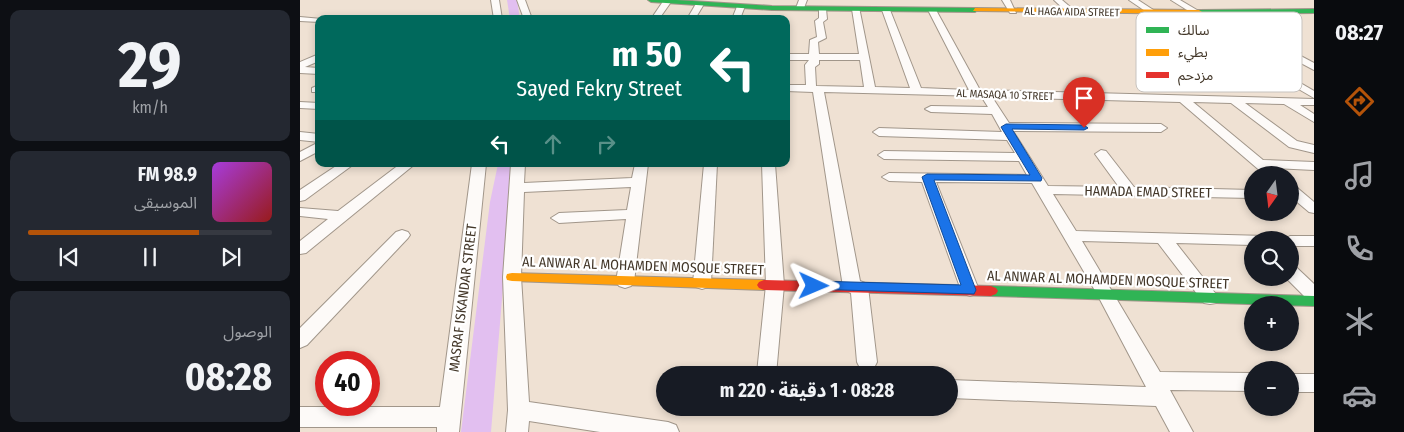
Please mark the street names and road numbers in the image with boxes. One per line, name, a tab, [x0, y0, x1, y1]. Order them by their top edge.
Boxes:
street label: AL HAGA AIDA STREET	[1024, 5, 1121, 19]
street label: AL MASAQA 10 STREET	[956, 87, 1055, 103]
street label: HAMADA EMAD STREET	[1084, 182, 1212, 202]
street label: MASRAF ISKANDAR STREET	[445, 222, 481, 373]
street label: AL ANWAR AL MOHAMDEN MOSQUE STREET	[522, 253, 765, 279]
street label: AL ANWAR AL MOHAMDEN MOSQUE STREET	[987, 267, 1230, 293]

